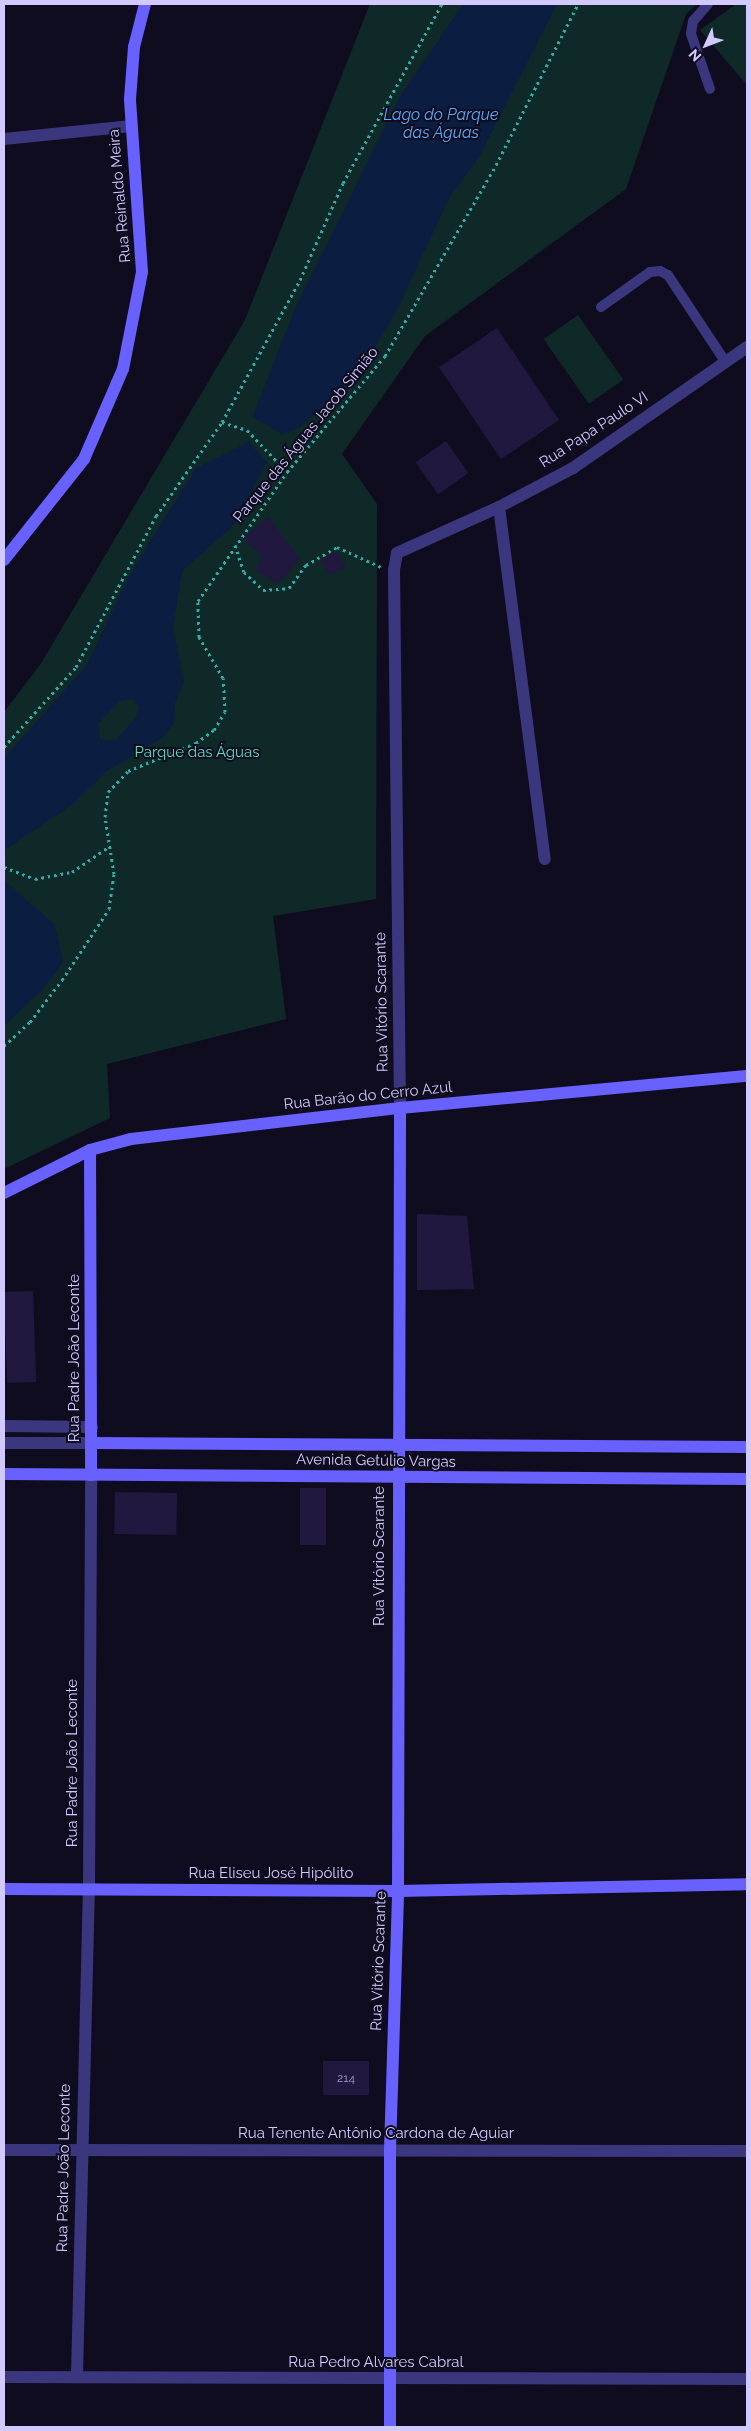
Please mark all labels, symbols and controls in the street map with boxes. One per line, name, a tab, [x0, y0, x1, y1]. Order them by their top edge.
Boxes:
north arrow	[681, 20, 731, 70]
text: N	[686, 46, 705, 65]
water label: Lago do Parque das Águas	[384, 105, 498, 143]
street label: Rua Reinaldo Meira	[105, 129, 135, 263]
street label: Parque das Águas Jacob Simião	[229, 343, 383, 527]
street label: Rua Papa Paulo VI	[536, 388, 652, 472]
park label: Parque das Águas	[134, 744, 260, 762]
street label: Rua Vitório Scarante	[372, 932, 392, 1072]
street label: Rua Barão do Cerro Azul	[283, 1078, 453, 1114]
street label: Rua Padre João Leconte	[66, 1274, 84, 1442]
street label: Avenida Getúlio Vargas	[296, 1451, 456, 1471]
street label: Rua Vitório Scarante	[371, 1486, 389, 1626]
street label: Rua Padre João Leconte	[64, 1679, 82, 1847]
street label: Rua Eliseu José Hipólito	[188, 1865, 354, 1883]
street label: Rua Vitório Scarante	[368, 1891, 390, 2031]
house number: 214	[337, 2072, 355, 2086]
street label: Rua Padre João Leconte	[54, 2083, 74, 2253]
street label: Rua Tenente Antônio Cardona de Aguiar	[237, 2125, 515, 2143]
street label: Rua Pedro Alvares Cabral	[288, 2354, 464, 2372]

